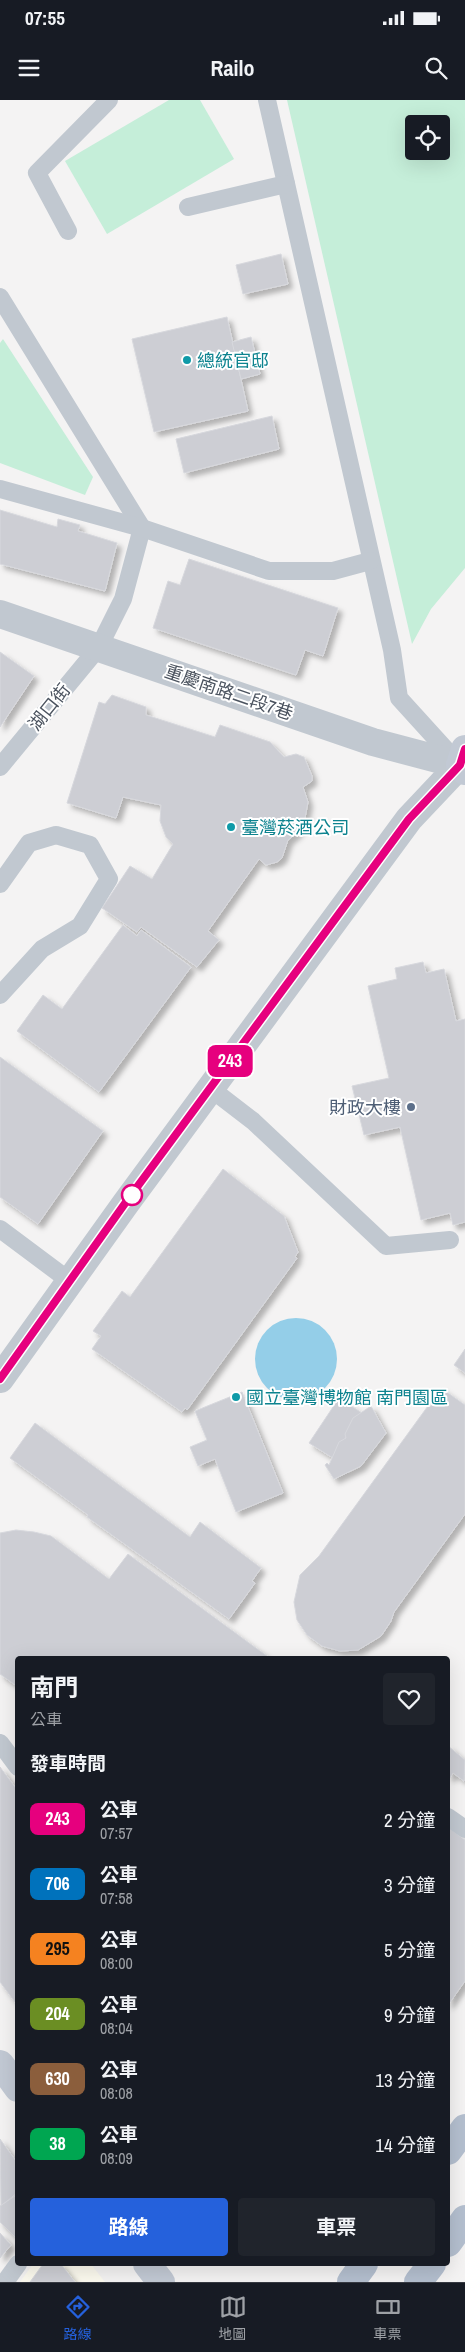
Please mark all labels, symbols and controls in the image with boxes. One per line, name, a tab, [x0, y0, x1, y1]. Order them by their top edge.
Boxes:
text: 07:55	[25, 5, 65, 31]
text: Railo	[210, 53, 255, 83]
icon: menu	[15, 54, 43, 82]
icon: search	[422, 54, 450, 82]
map controls	[405, 115, 450, 160]
button: locate	[405, 115, 450, 160]
place label: 總統官邸	[197, 348, 269, 373]
marker: 總統官邸	[181, 354, 193, 366]
street label: 重慶南路二段7巷	[161, 658, 297, 726]
street label: 湖口街	[22, 678, 76, 736]
place label: 臺灣菸酒公司	[241, 815, 349, 840]
marker: 臺灣菸酒公司	[225, 821, 237, 833]
line badge: 243	[201, 1045, 259, 1077]
text: 243	[218, 1048, 242, 1073]
place label: 財政大樓	[329, 1095, 401, 1120]
marker: 財政大樓	[405, 1101, 417, 1113]
unlabelled marker	[121, 1184, 143, 1206]
place label: 國立臺灣博物館 南門園區	[246, 1385, 448, 1410]
marker: 國立臺灣博物館 南門園區	[230, 1391, 242, 1403]
text: 南門	[30, 1671, 78, 1703]
button: heart	[383, 1673, 435, 1725]
text: 公車	[30, 1708, 62, 1730]
text: 發車時間	[30, 1750, 106, 1776]
text: 公車	[100, 1796, 138, 1822]
text: 243	[45, 1806, 70, 1831]
text: 2 分鐘	[384, 1807, 435, 1833]
text: 07:57	[100, 1822, 133, 1844]
text: 公車	[100, 1861, 138, 1887]
text: 706	[45, 1871, 70, 1896]
text: 3 分鐘	[384, 1872, 435, 1898]
text: 07:58	[100, 1887, 133, 1909]
text: 公車	[100, 1926, 138, 1952]
text: 295	[45, 1936, 70, 1961]
text: 5 分鐘	[384, 1937, 435, 1963]
text: 08:00	[100, 1952, 133, 1974]
text: 公車	[100, 1991, 138, 2017]
text: 204	[45, 2001, 70, 2026]
text: 9 分鐘	[384, 2002, 435, 2028]
text: 08:04	[100, 2017, 133, 2039]
text: 公車	[100, 2056, 138, 2082]
text: 630	[45, 2066, 70, 2091]
text: 13 分鐘	[375, 2067, 435, 2093]
text: 08:08	[100, 2082, 133, 2104]
text: 公車	[100, 2121, 138, 2147]
text: 38	[49, 2131, 66, 2156]
text: 14 分鐘	[375, 2132, 435, 2158]
text: 08:09	[100, 2147, 133, 2169]
button: 路線	[30, 2198, 228, 2256]
button: 車票	[238, 2198, 435, 2256]
tab: 路線	[64, 2293, 92, 2343]
tab: 地圖	[219, 2293, 247, 2343]
tab: 車票	[374, 2293, 402, 2343]

